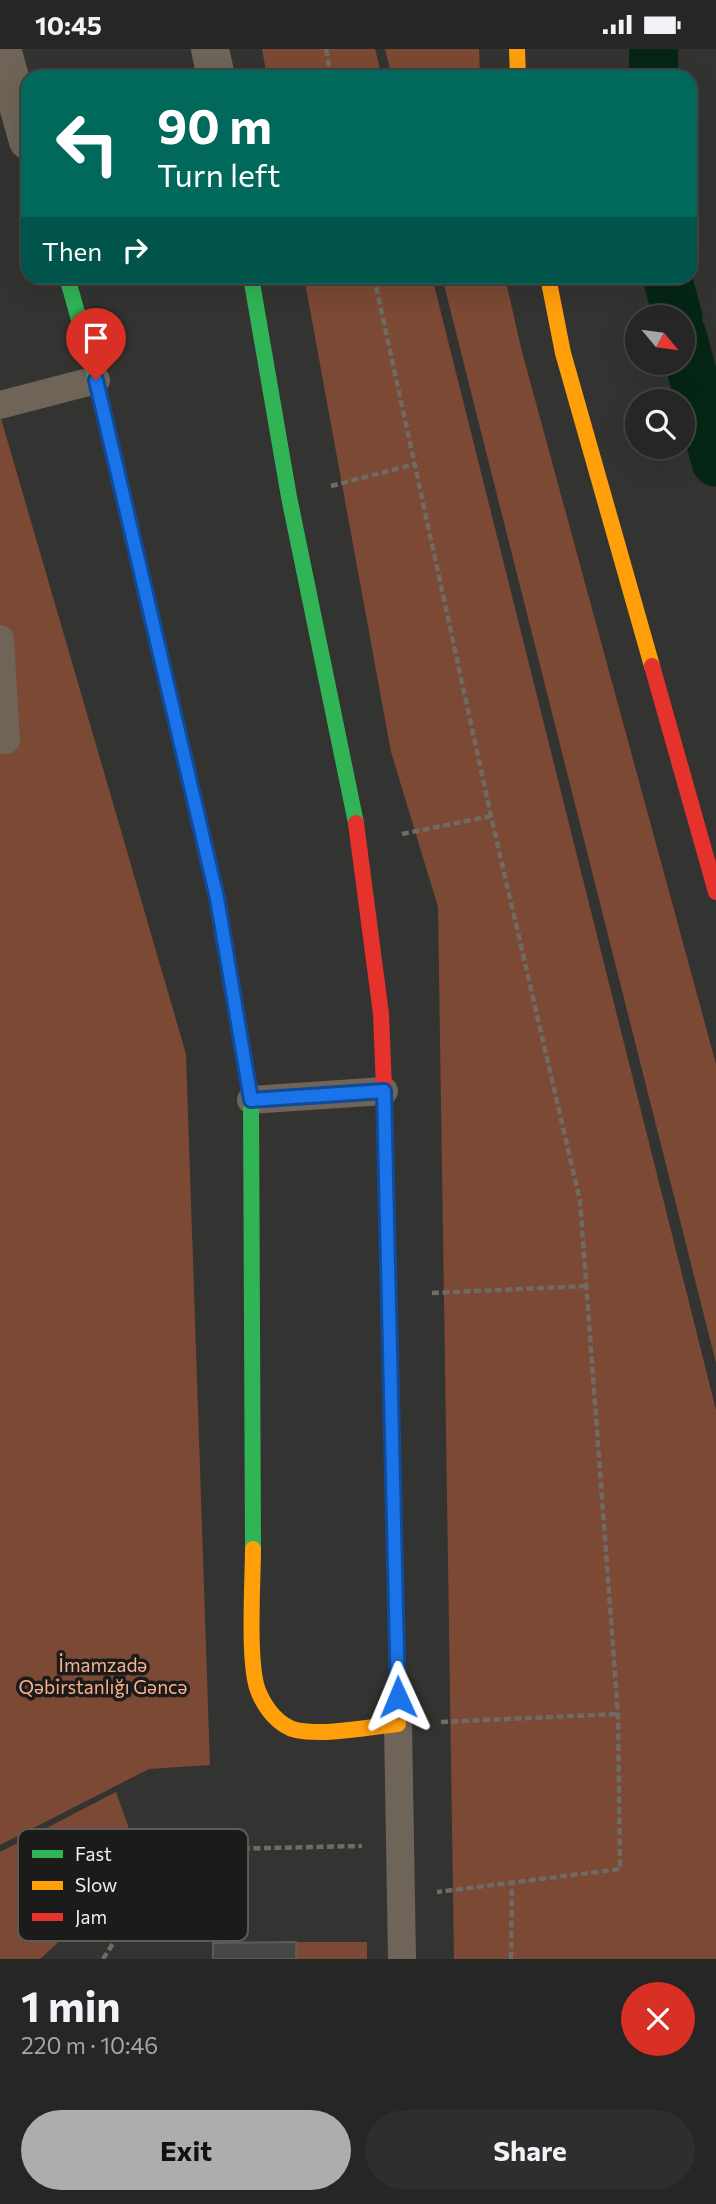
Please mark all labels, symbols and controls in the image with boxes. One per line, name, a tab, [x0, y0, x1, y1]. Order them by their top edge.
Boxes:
text: 10:45	[35, 9, 102, 40]
text: 90 m	[157, 94, 272, 154]
icon: left	[42, 98, 133, 189]
text: Turn left	[157, 154, 281, 194]
icon: right	[116, 231, 154, 269]
text: Then	[42, 235, 102, 266]
north arrow	[625, 305, 695, 375]
map controls	[625, 305, 695, 459]
pin	[66, 308, 126, 380]
icon: arrive	[77, 319, 115, 357]
button: search	[625, 389, 695, 459]
park label: İmamzadə Qəbirstanlığı Gəncə	[19, 1653, 187, 1698]
position arrow	[361, 1660, 435, 1734]
legend	[18, 1829, 248, 1941]
text: Fast	[75, 1842, 112, 1865]
text: Slow	[75, 1873, 117, 1896]
text: Jam	[75, 1905, 107, 1928]
text: 1 min	[21, 1979, 121, 2031]
button: close	[621, 1982, 695, 2056]
text: 220 m · 10:46	[21, 2031, 158, 2059]
button: Exit	[21, 2110, 351, 2190]
button: Share	[365, 2110, 695, 2190]

